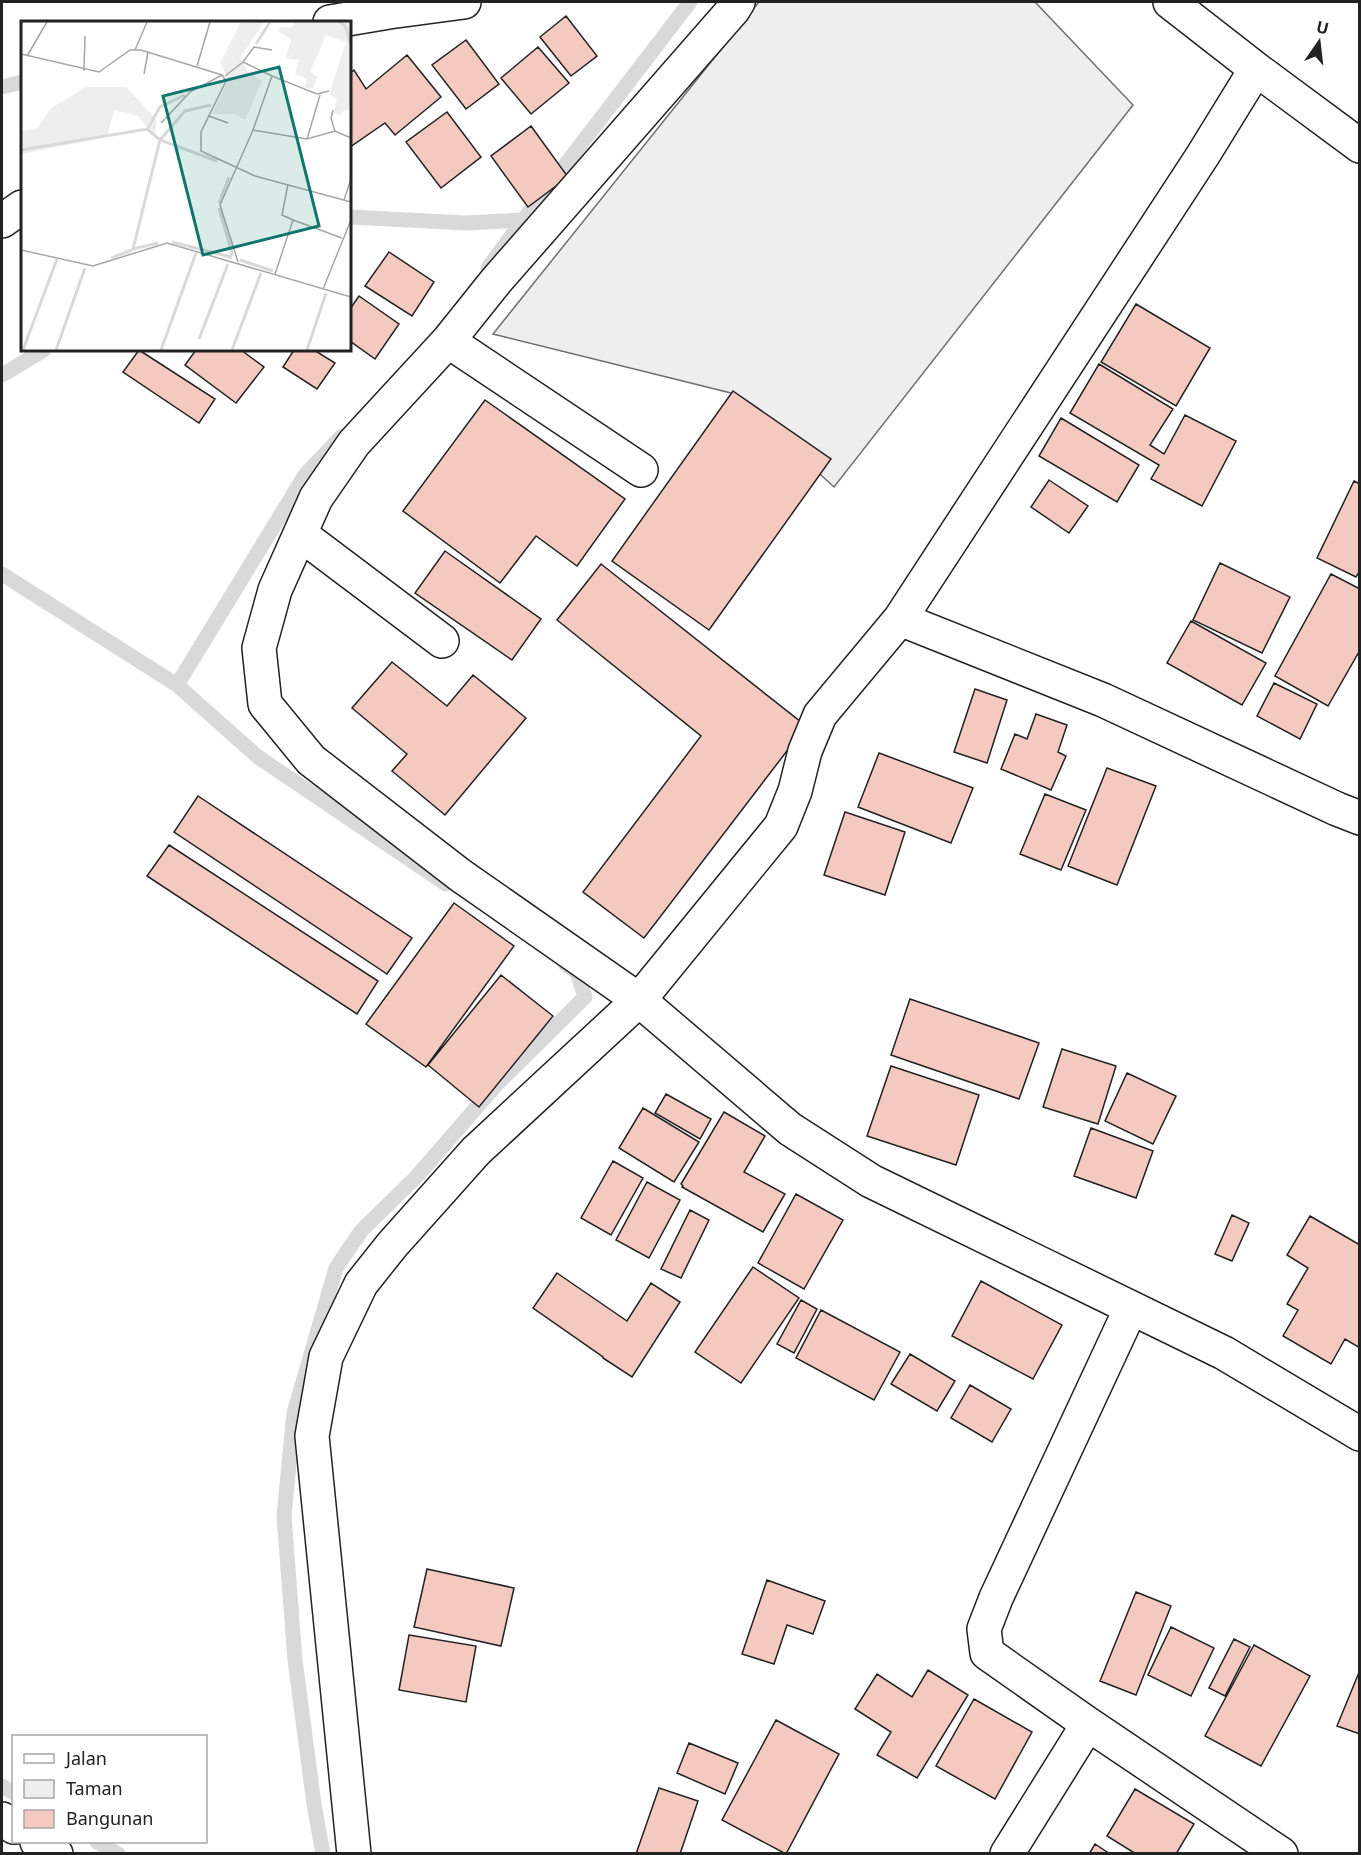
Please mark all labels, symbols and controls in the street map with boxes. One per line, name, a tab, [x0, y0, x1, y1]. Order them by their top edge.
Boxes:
north arrow	[1289, 12, 1349, 72]
text: U	[1314, 15, 1331, 40]
inset map	[21, 21, 351, 351]
legend	[12, 1735, 207, 1843]
text: Jalan	[64, 1746, 107, 1770]
text: Taman	[66, 1776, 123, 1800]
text: Bangunan	[66, 1806, 153, 1830]

